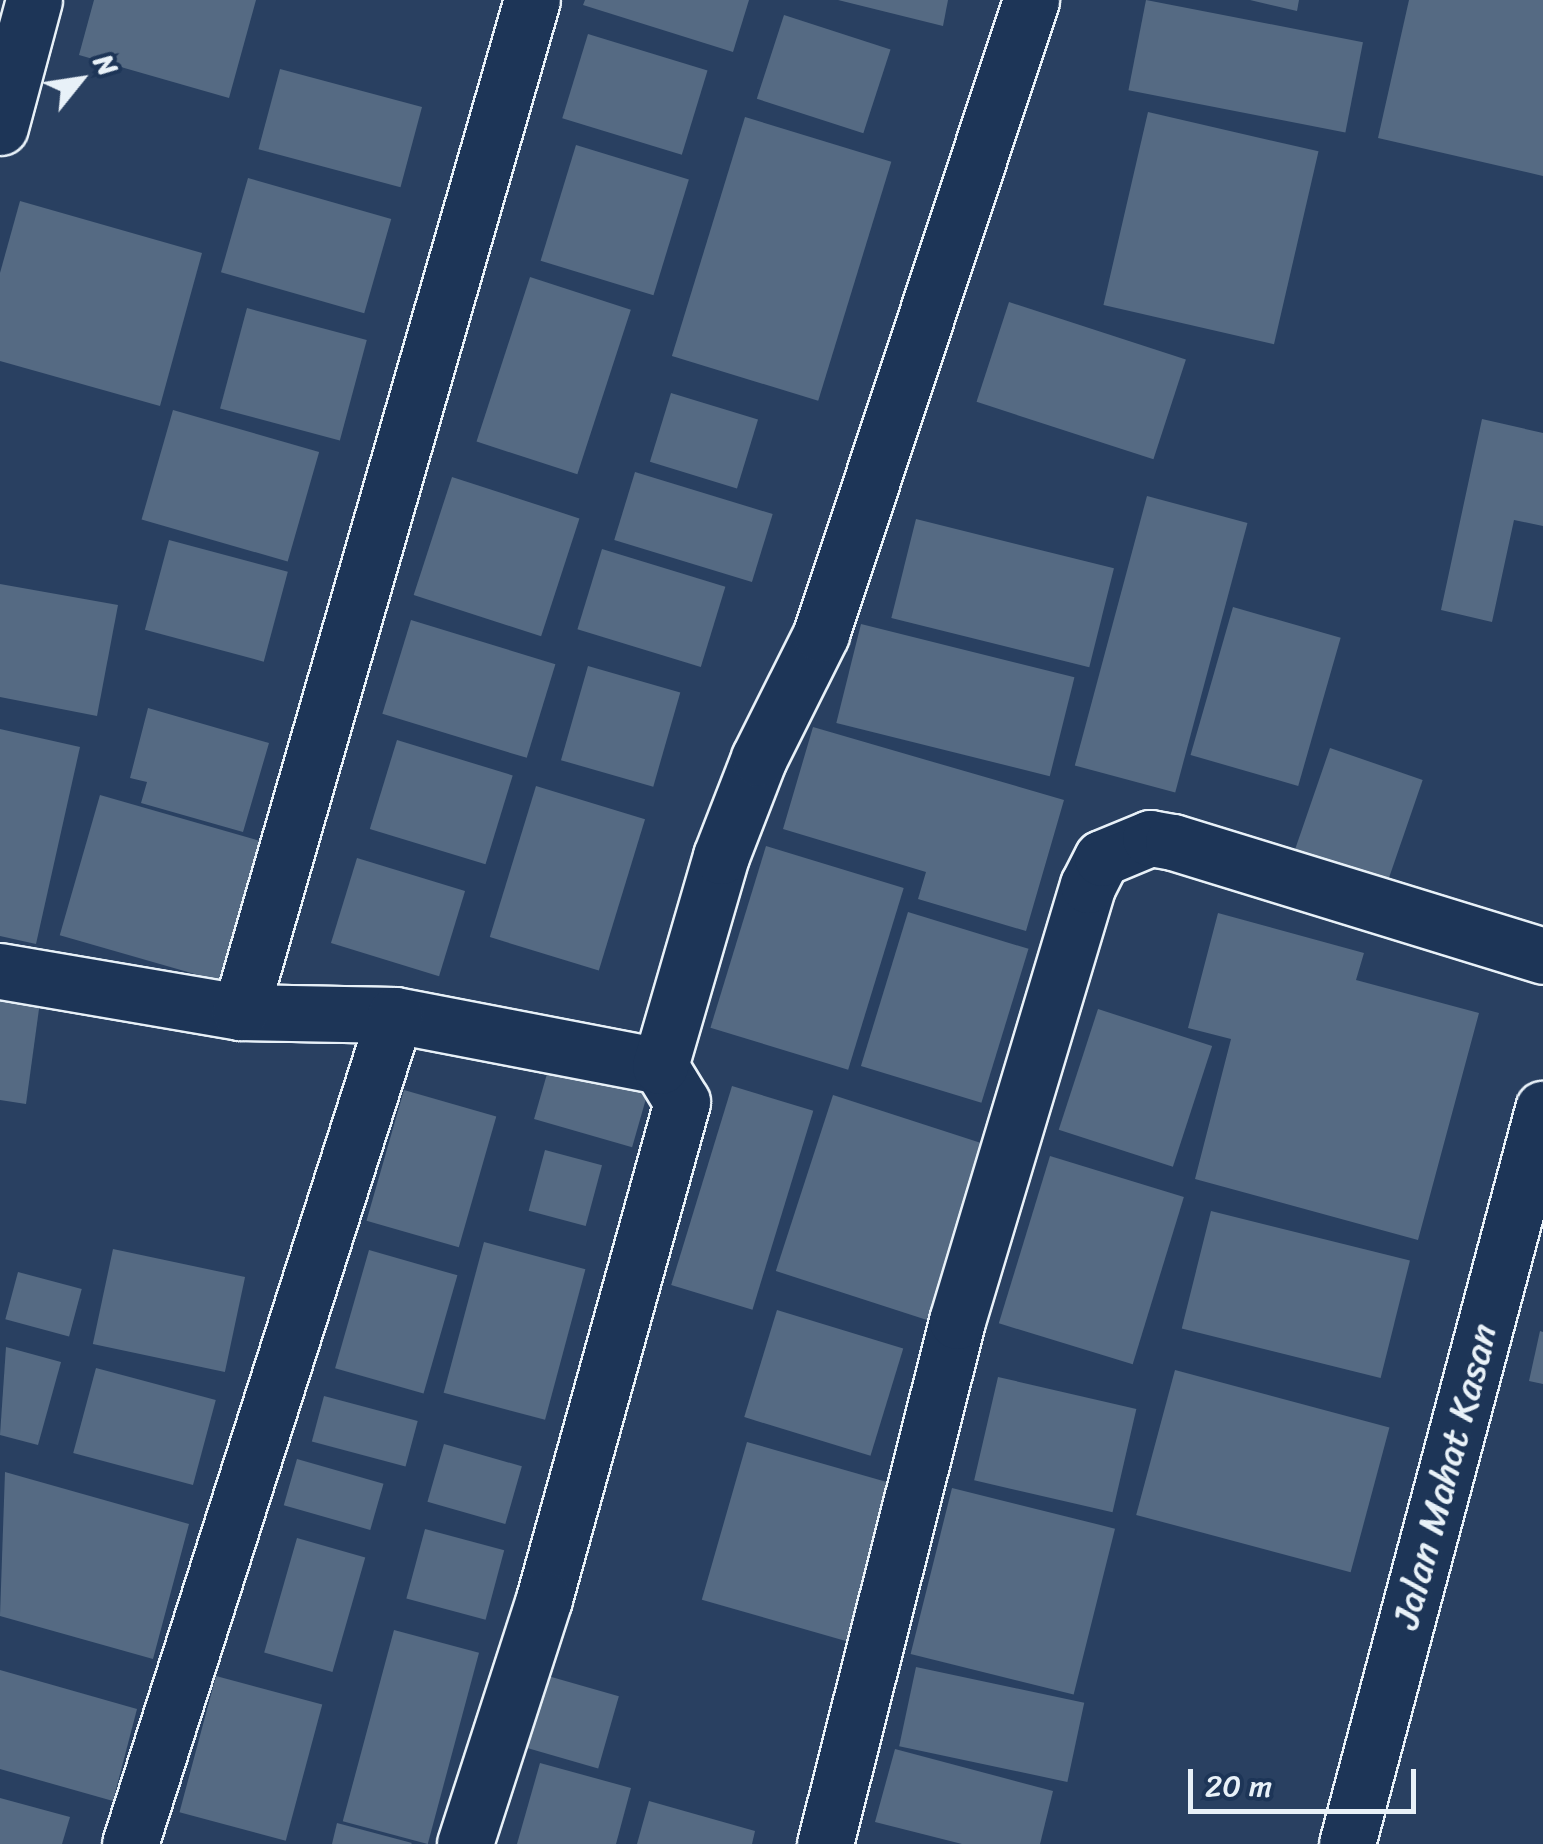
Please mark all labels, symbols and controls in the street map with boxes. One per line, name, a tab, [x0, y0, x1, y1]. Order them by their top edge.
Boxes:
north arrow	[30, 30, 130, 130]
text: N	[80, 44, 132, 85]
street label: Jalan Mahat Kasan	[1383, 1319, 1507, 1633]
scale bar	[1193, 1749, 1420, 1811]
text: 20 m	[1205, 1759, 1272, 1813]

